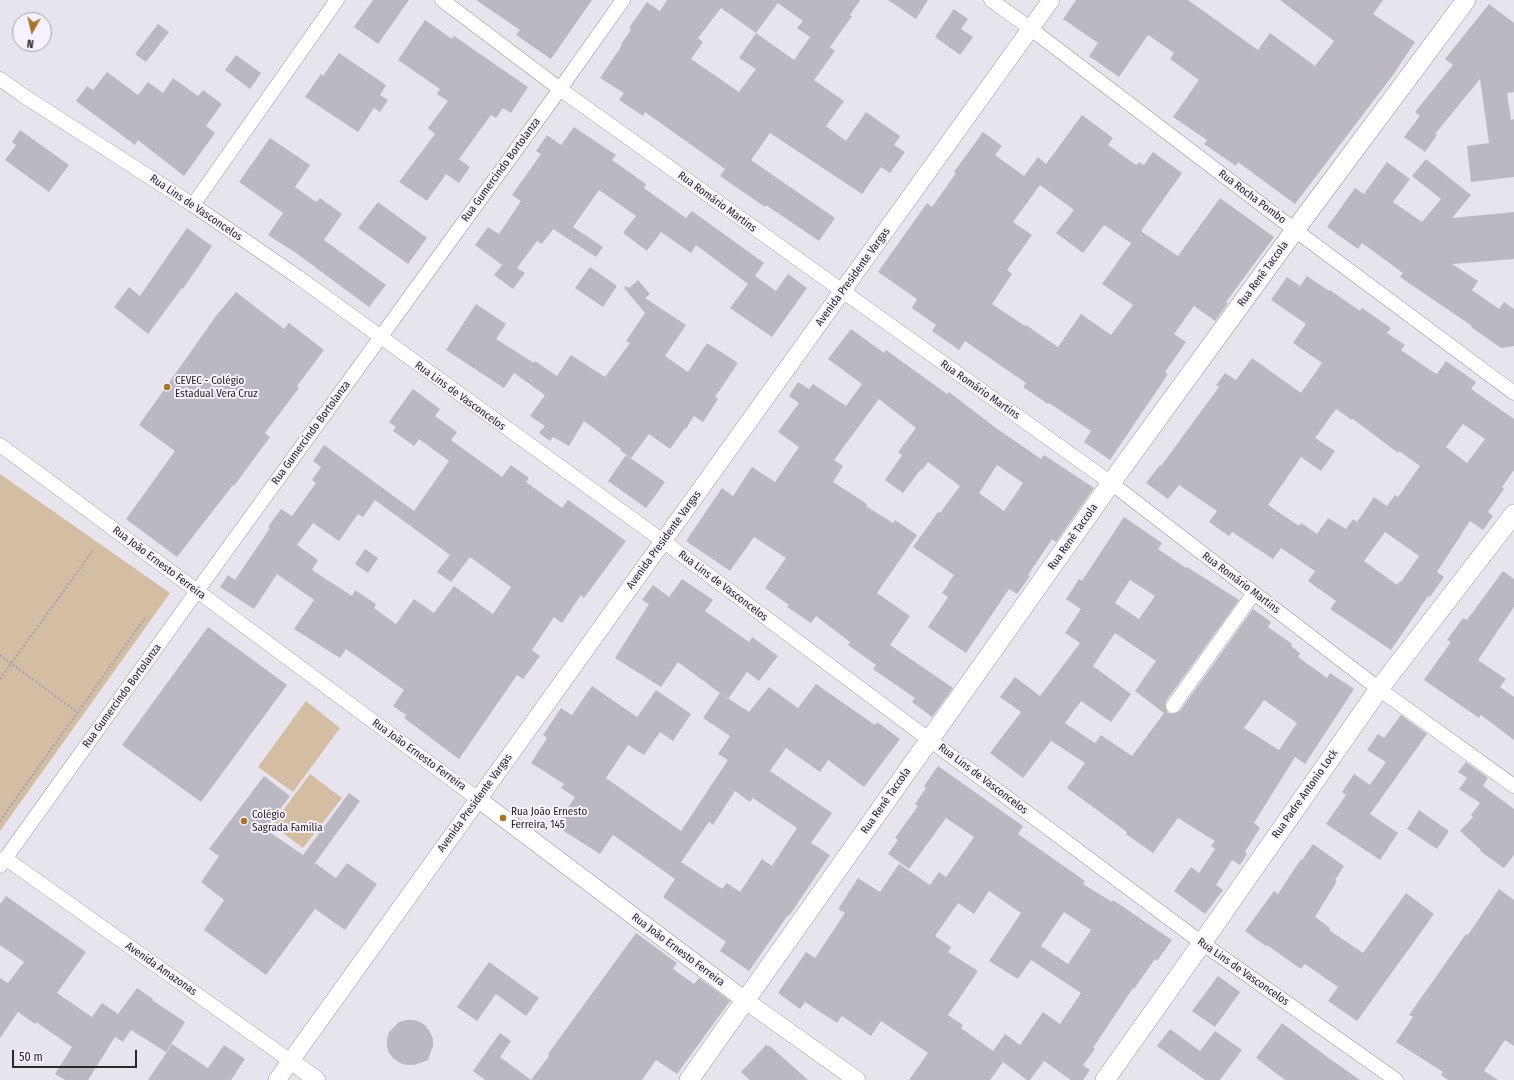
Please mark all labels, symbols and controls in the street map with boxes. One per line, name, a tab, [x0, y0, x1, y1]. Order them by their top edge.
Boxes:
north arrow	[12, 12, 52, 52]
text: N	[26, 36, 35, 50]
street label: Rua Gumercindo Bortolanza	[459, 115, 543, 225]
street label: Rua Rocha Pombo	[1216, 167, 1288, 227]
street label: Rua Romário Martins	[675, 169, 759, 235]
street label: Rua Lins de Vasconcelos	[147, 172, 245, 244]
street label: Avenida Presidente Vargas	[813, 225, 893, 329]
street label: Rua Renê Taccola	[1235, 239, 1291, 309]
street label: Rua Romário Martins	[938, 358, 1022, 422]
street label: Rua Lins de Vasconcelos	[412, 359, 508, 433]
place label: CEVEC - Colégio Estadual Vera Cruz	[175, 374, 258, 400]
street label: Rua Gumercindo Bortolanza	[269, 378, 353, 488]
marker: CEVEC - Colégio Estadual Vera Cruz	[162, 382, 172, 392]
street label: Avenida Presidente Vargas	[624, 488, 704, 592]
street label: Rua Renê Taccola	[1045, 501, 1101, 573]
street label: Rua João Ernesto Ferreira	[110, 524, 208, 602]
street label: Rua Lins de Vasconcelos	[676, 548, 770, 624]
street label: Rua Romário Martins	[1199, 549, 1283, 617]
street label: Rua Gumercindo Bortolanza	[80, 641, 164, 751]
street label: Rua João Ernesto Ferreira	[369, 716, 469, 794]
street label: Rua Lins de Vasconcelos	[936, 741, 1030, 817]
street label: Rua Padre Antonio Lock	[1269, 747, 1341, 841]
street label: Avenida Presidente Vargas	[435, 751, 515, 855]
street label: Rua Renê Taccola	[858, 765, 914, 837]
place label: Rua João Ernesto Ferreira, 145	[511, 805, 587, 831]
place label: Colégio Sagrada Família	[252, 808, 323, 834]
marker: Rua João Ernesto Ferreira, 145	[498, 813, 508, 823]
marker: Colégio Sagrada Família	[239, 816, 249, 826]
street label: Rua João Ernesto Ferreira	[629, 911, 727, 989]
street label: Rua Lins de Vasconcelos	[1195, 935, 1291, 1009]
street label: Avenida Amazonas	[123, 940, 199, 998]
scale bar	[14, 1042, 139, 1068]
text: 50 m	[19, 1050, 43, 1064]

